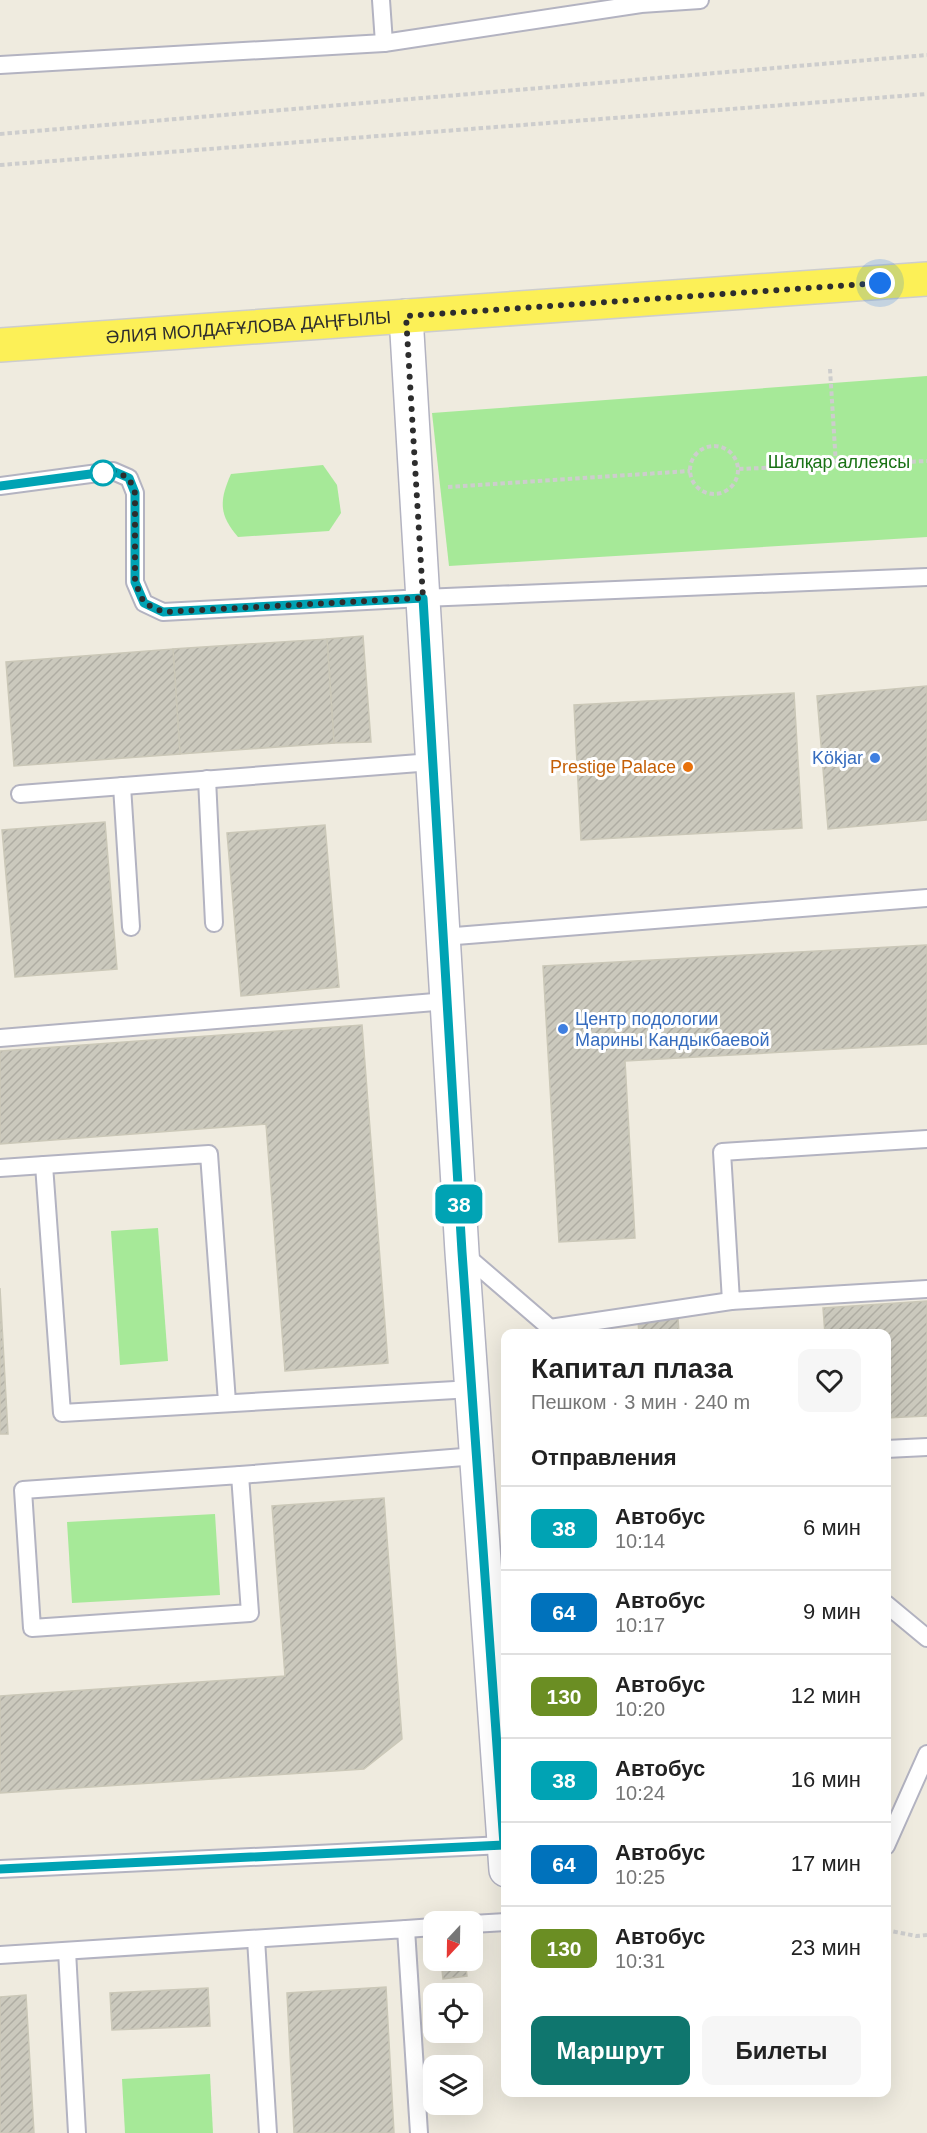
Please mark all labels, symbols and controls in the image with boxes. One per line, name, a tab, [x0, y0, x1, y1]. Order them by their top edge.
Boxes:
your location	[865, 268, 895, 298]
street label: ӘЛИЯ МОЛДАҒҰЛОВА ДАҢҒЫЛЫ	[105, 307, 392, 347]
park label: Шалқар аллеясы	[768, 452, 910, 472]
unlabelled marker	[90, 460, 116, 486]
place label: Kökjar	[812, 748, 863, 768]
marker: Kökjar	[868, 751, 882, 765]
place label: Prestige Palace	[550, 757, 676, 777]
marker: Prestige Palace	[681, 760, 695, 774]
place label: Центр подологии Марины Кандыкбаевой	[575, 1009, 770, 1050]
marker: Центр подологии Марины Кандыкбаевой	[556, 1022, 570, 1036]
line badge: 38	[432, 1184, 486, 1224]
text: 38	[447, 1193, 471, 1216]
button: heart	[798, 1349, 861, 1412]
text: Капитал плаза	[531, 1353, 733, 1384]
text: Пешком · 3 мин · 240 m	[531, 1391, 750, 1413]
text: Отправления	[531, 1445, 677, 1470]
text: Автобус	[615, 1504, 705, 1529]
text: 6 мин	[803, 1515, 861, 1540]
text: 38	[552, 1517, 576, 1540]
text: 10:14	[615, 1530, 665, 1552]
text: Автобус	[615, 1588, 705, 1613]
text: 9 мин	[803, 1599, 861, 1624]
text: 64	[552, 1601, 576, 1624]
text: 10:17	[615, 1614, 665, 1636]
text: Автобус	[615, 1672, 705, 1697]
text: 12 мин	[791, 1683, 861, 1708]
text: 130	[546, 1685, 582, 1708]
text: 10:20	[615, 1698, 665, 1720]
text: Автобус	[615, 1756, 705, 1781]
text: 16 мин	[791, 1767, 861, 1792]
text: 38	[552, 1769, 576, 1792]
text: 10:24	[615, 1782, 665, 1804]
text: Автобус	[615, 1840, 705, 1865]
text: 17 мин	[791, 1851, 861, 1876]
text: 64	[552, 1853, 576, 1876]
text: 10:25	[615, 1866, 665, 1888]
north arrow	[423, 1911, 483, 1971]
map controls	[423, 1911, 483, 2115]
text: Автобус	[615, 1924, 705, 1949]
text: 23 мин	[791, 1935, 861, 1960]
text: 130	[546, 1937, 582, 1960]
text: 10:31	[615, 1950, 665, 1972]
button: locate	[423, 1983, 483, 2043]
button: Маршрут	[531, 2016, 690, 2085]
button: Билеты	[702, 2016, 861, 2085]
button: layers	[423, 2055, 483, 2115]

